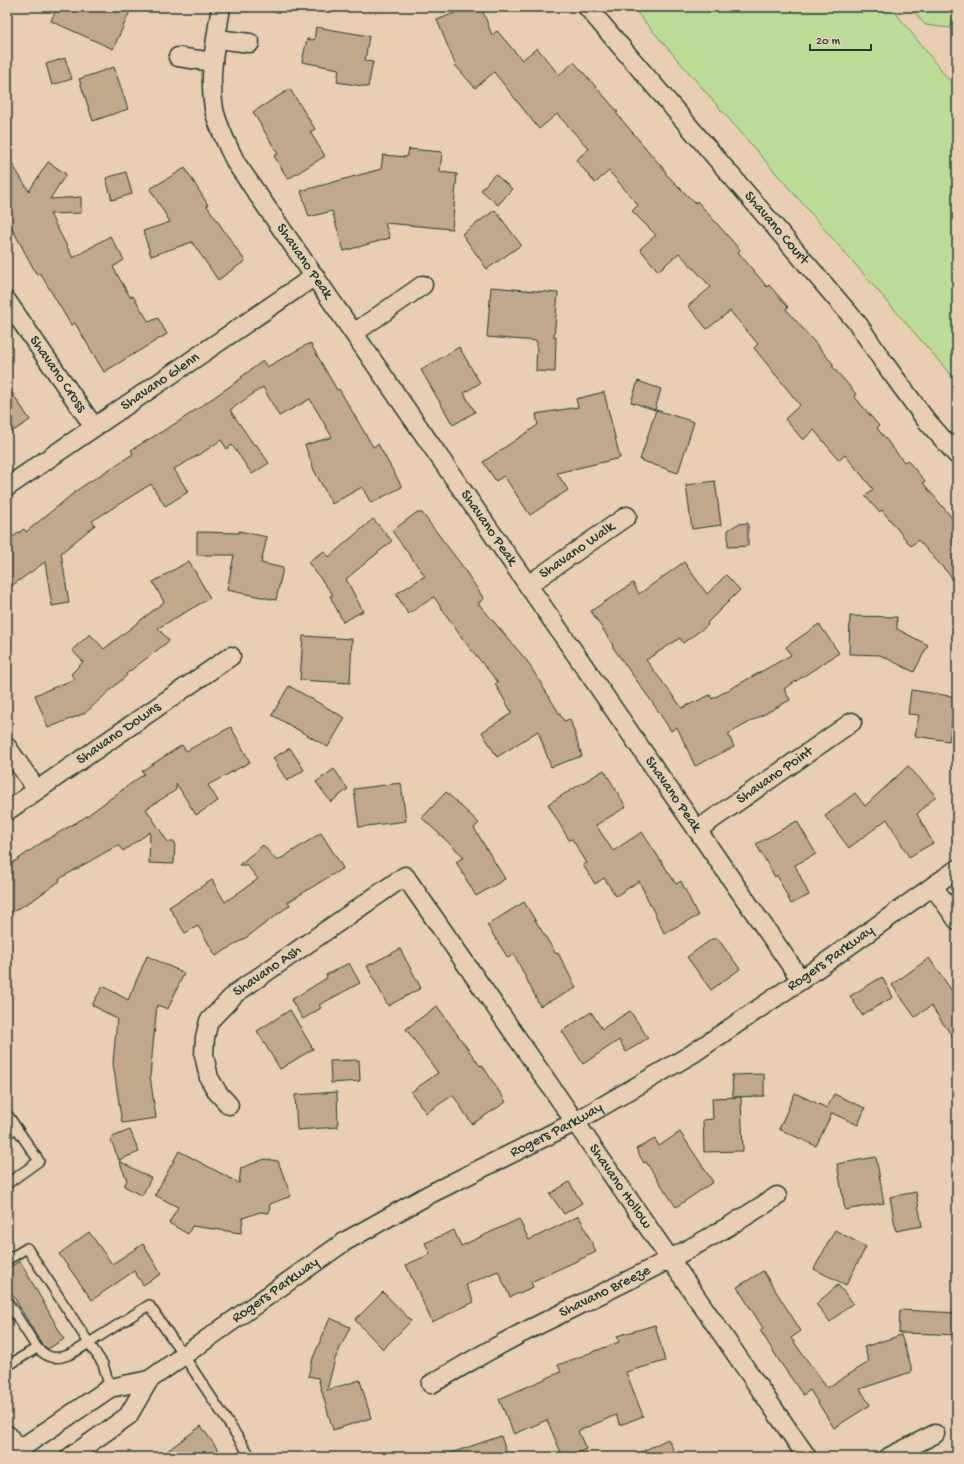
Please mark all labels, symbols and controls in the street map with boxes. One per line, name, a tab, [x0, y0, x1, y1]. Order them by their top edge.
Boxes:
scale bar	[810, 26, 871, 52]
text: 20 m	[816, 35, 841, 49]
street label: Shavano Court	[740, 188, 814, 270]
street label: Shavano Peak	[272, 220, 337, 304]
street label: Shavano Cross	[25, 332, 91, 416]
street label: Shavano Glenn	[118, 349, 203, 415]
street label: Shavano Peak	[456, 487, 522, 570]
street label: Shavano Walk	[536, 517, 620, 583]
street label: Shavano Downs	[73, 698, 165, 769]
street label: Shavano Point	[733, 742, 818, 809]
street label: Shavano Peak	[640, 753, 706, 837]
street label: Rogers Parkway	[784, 921, 878, 996]
street label: Shavano Ash	[230, 941, 305, 1001]
street label: Rogers Parkway	[507, 1098, 607, 1162]
street label: Shavano Hollow	[584, 1141, 656, 1233]
street label: Rogers Parkway	[229, 1253, 323, 1327]
street label: Shavano Breeze	[556, 1261, 654, 1322]

